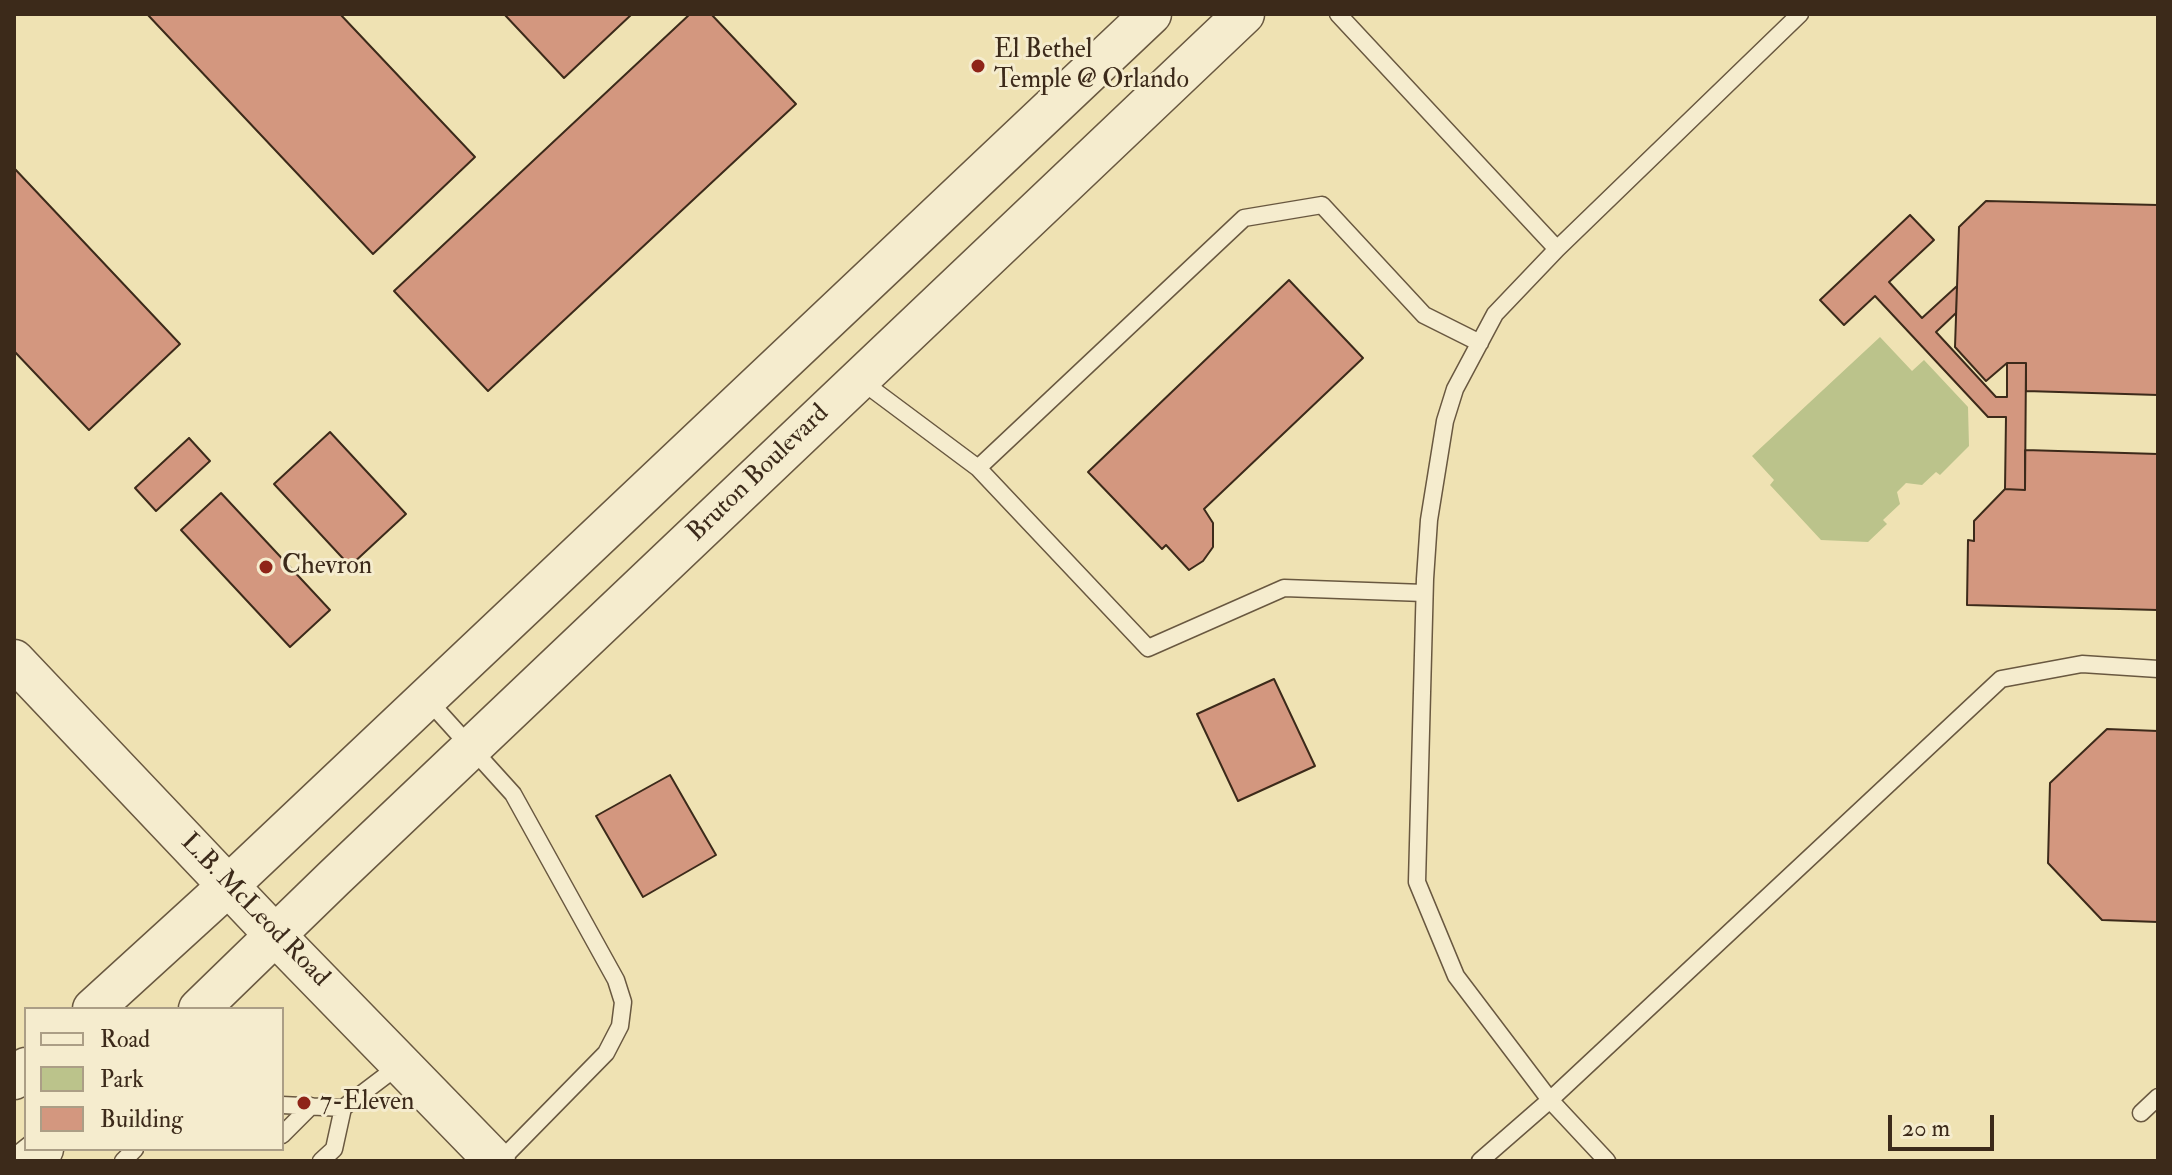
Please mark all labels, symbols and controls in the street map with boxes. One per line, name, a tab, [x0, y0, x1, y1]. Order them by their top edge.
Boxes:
place label: El Bethel Temple @ Orlando	[994, 35, 1189, 96]
marker: El Bethel Temple @ Orlando	[969, 57, 987, 75]
street label: Bruton Boulevard	[682, 399, 836, 549]
place label: Chevron	[282, 551, 372, 583]
marker: Chevron	[257, 558, 275, 576]
street label: L.B. McLeod Road	[173, 828, 335, 994]
legend	[24, 1007, 284, 1151]
text: Road	[100, 1024, 150, 1055]
text: Park	[100, 1064, 144, 1095]
place label: 7-Eleven	[320, 1087, 414, 1119]
marker: 7-Eleven	[295, 1094, 313, 1112]
scale bar	[1892, 1099, 1998, 1149]
text: Building	[100, 1104, 183, 1135]
text: 20 m	[1902, 1113, 1950, 1144]

